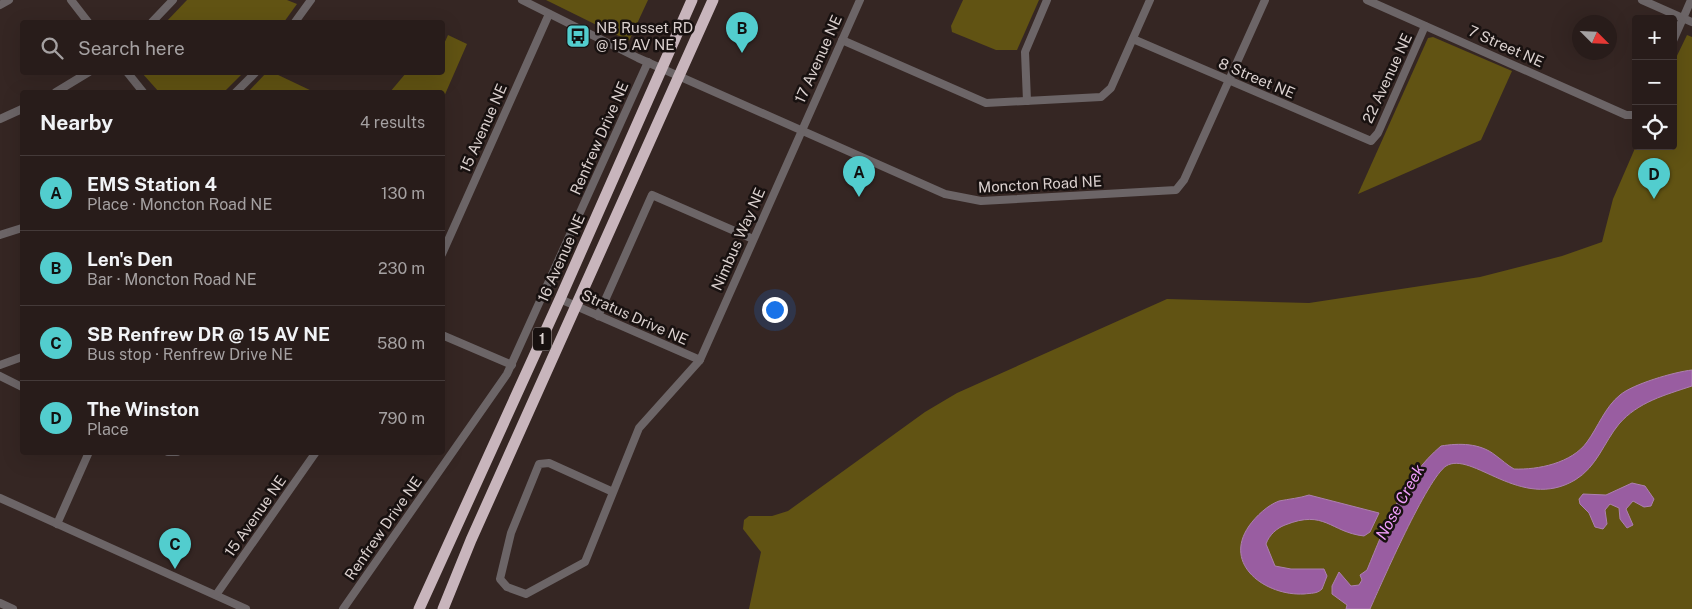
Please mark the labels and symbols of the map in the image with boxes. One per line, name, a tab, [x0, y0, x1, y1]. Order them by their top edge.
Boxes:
pin: B	[726, 12, 758, 53]
street label: 17 Avenue NE	[791, 12, 845, 106]
north arrow	[1572, 15, 1617, 60]
place label: NB Russet RD @ 15 AV NE	[596, 19, 693, 53]
street label: 7 Street NE	[1466, 22, 1546, 70]
bus stop icon: NB Russet RD @ 15 AV NE	[565, 23, 591, 49]
street label: 22 Avenue NE	[1359, 30, 1415, 126]
street label: 8 Street NE	[1216, 54, 1298, 102]
street label: Renfrew Drive NE	[566, 79, 632, 197]
street label: 15 Avenue NE	[456, 81, 510, 175]
pin: A	[843, 156, 875, 197]
pin: D	[1638, 158, 1670, 199]
street label: Moncton Road NE	[977, 172, 1103, 196]
street label: Nimbus Way NE	[708, 185, 768, 293]
street label: 16 Avenue NE	[534, 211, 588, 305]
street label: Stratus Drive NE	[579, 286, 691, 348]
your location	[762, 297, 788, 323]
road number: 1	[533, 328, 551, 350]
water label: Nose Creek	[1372, 461, 1429, 543]
street label: 15 Avenue NE	[221, 472, 289, 560]
street label: Renfrew Drive NE	[341, 473, 425, 583]
pin: C	[159, 528, 191, 569]

